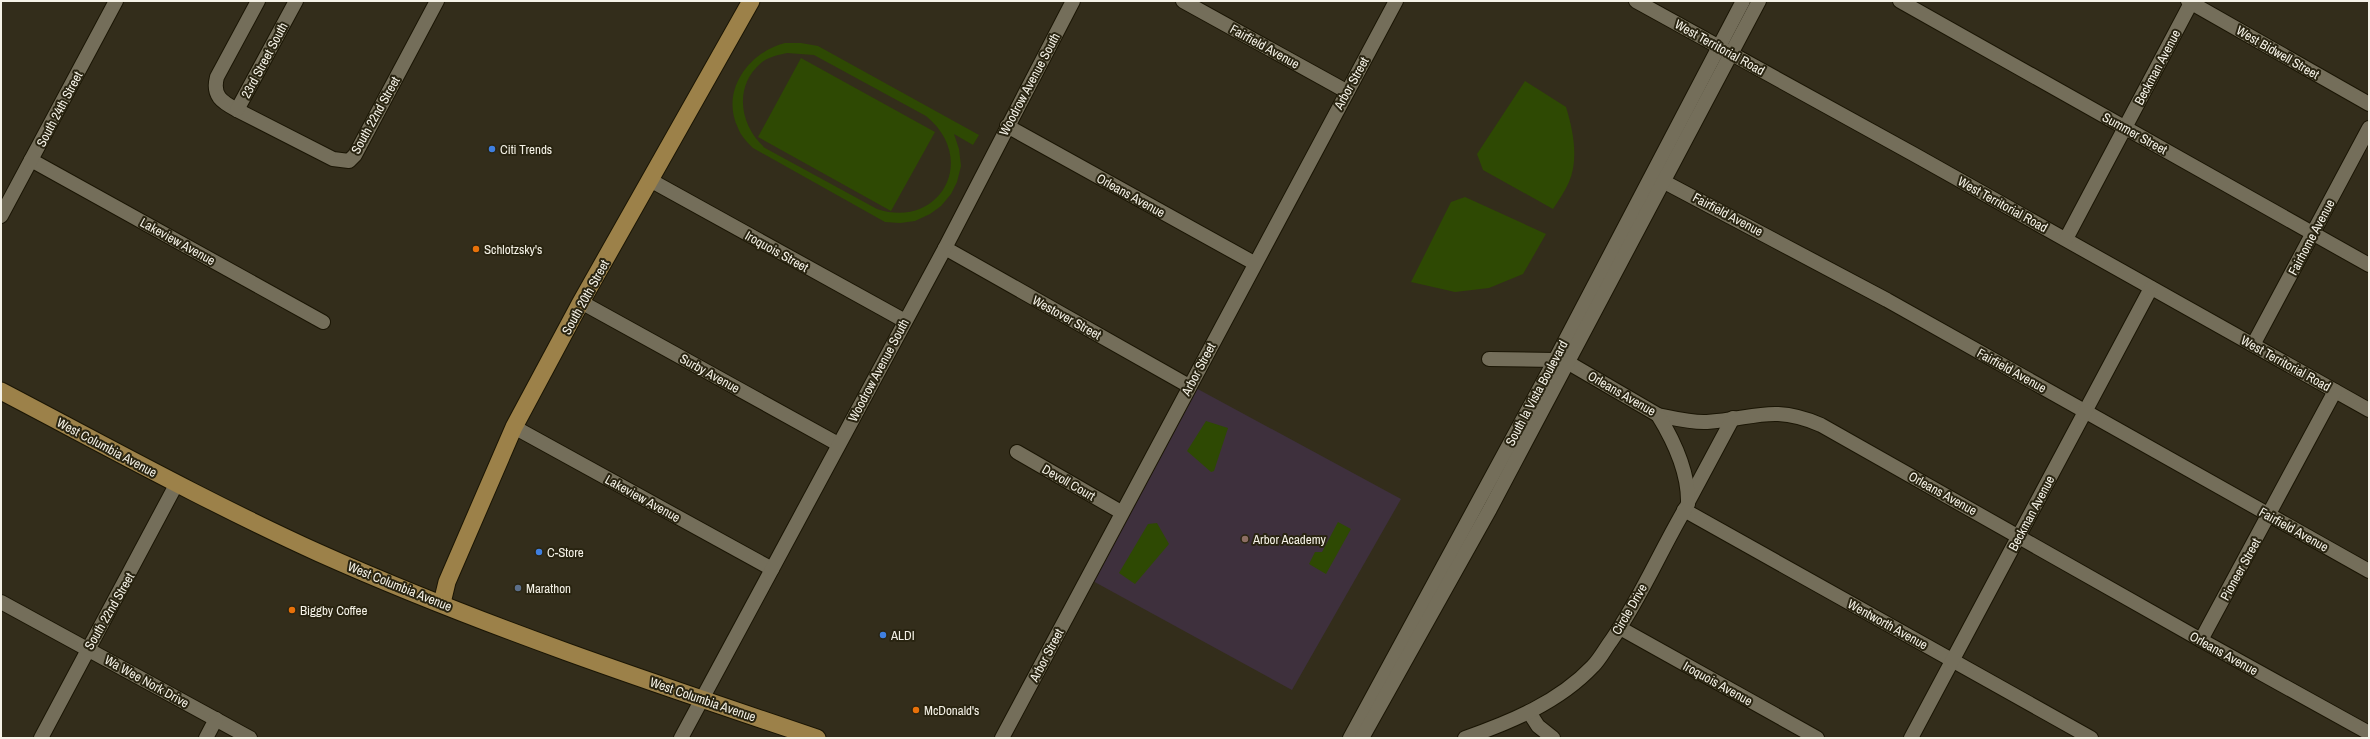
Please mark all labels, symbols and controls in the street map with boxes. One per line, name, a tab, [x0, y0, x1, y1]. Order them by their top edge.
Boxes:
street label: West Territorial Road	[1672, 16, 1768, 79]
street label: 23rd Street South	[237, 19, 292, 101]
street label: Fairfield Avenue	[1227, 20, 1303, 73]
street label: West Bidwell Street	[2233, 22, 2322, 83]
street label: Beckman Avenue	[2131, 27, 2184, 108]
street label: Woodrow Avenue South	[995, 30, 1064, 139]
street label: Arbor Street	[1330, 54, 1373, 113]
street label: South 24th Street	[32, 69, 86, 150]
street label: South 22nd Street	[347, 74, 404, 157]
street label: Summer Street	[2099, 109, 2170, 158]
place label: Citi Trends	[500, 141, 552, 158]
marker: Citi Trends	[487, 144, 497, 154]
street label: Orleans Avenue	[1094, 170, 1168, 221]
street label: West Territorial Road	[1955, 173, 2051, 236]
street label: Fairfield Avenue	[1690, 189, 1766, 240]
street label: Fairhome Avenue	[2284, 196, 2339, 278]
street label: Lakeview Avenue	[137, 214, 218, 269]
street label: Iroquois Street	[742, 227, 811, 276]
place label: Schlotzsky's	[484, 241, 542, 258]
marker: Schlotzsky's	[471, 244, 481, 254]
street label: South 20th Street	[558, 257, 613, 338]
street label: Westover Street	[1029, 292, 1104, 343]
street label: Woodrow Avenue South	[844, 316, 913, 425]
street label: West Territorial Road	[2238, 332, 2334, 395]
street label: South la Vista Boulevard	[1501, 337, 1571, 449]
street label: Arbor Street	[1177, 340, 1219, 399]
street label: Fairfield Avenue	[1974, 344, 2050, 397]
street label: Surby Avenue	[677, 350, 743, 397]
street label: Orleans Avenue	[1585, 367, 1659, 420]
street label: West Columbia Avenue	[54, 414, 160, 481]
street label: Devoll Court	[1039, 460, 1098, 504]
street label: Orleans Avenue	[1906, 468, 1980, 519]
street label: Lakeview Avenue	[602, 471, 683, 526]
street label: Beckman Avenue	[2005, 473, 2058, 554]
street label: Fairfield Avenue	[2256, 503, 2332, 556]
place label: Arbor Academy	[1252, 531, 1327, 548]
marker: Arbor Academy	[1240, 534, 1250, 544]
street label: Pioneer Street	[2216, 535, 2265, 603]
place label: C-Store	[547, 544, 584, 561]
marker: C-Store	[534, 547, 544, 557]
street label: West Columbia Avenue	[345, 558, 455, 615]
street label: South 22nd Street	[81, 570, 138, 653]
place label: Marathon	[526, 580, 571, 597]
street label: Circle Drive	[1608, 581, 1651, 638]
marker: Marathon	[513, 583, 523, 593]
street label: Wentworth Avenue	[1845, 595, 1931, 654]
place label: Biggby Coffee	[300, 602, 367, 619]
marker: Biggby Coffee	[287, 605, 297, 615]
street label: Arbor Street	[1025, 626, 1067, 685]
place label: ALDI	[890, 627, 915, 644]
street label: Orleans Avenue	[2187, 628, 2261, 679]
marker: ALDI	[878, 630, 888, 640]
street label: Wa Wee Nork Drive	[101, 651, 192, 712]
street label: Iroquois Avenue	[1680, 657, 1756, 710]
street label: West Columbia Avenue	[648, 673, 758, 726]
place label: McDonald's	[924, 702, 979, 719]
marker: McDonald's	[911, 705, 921, 715]

